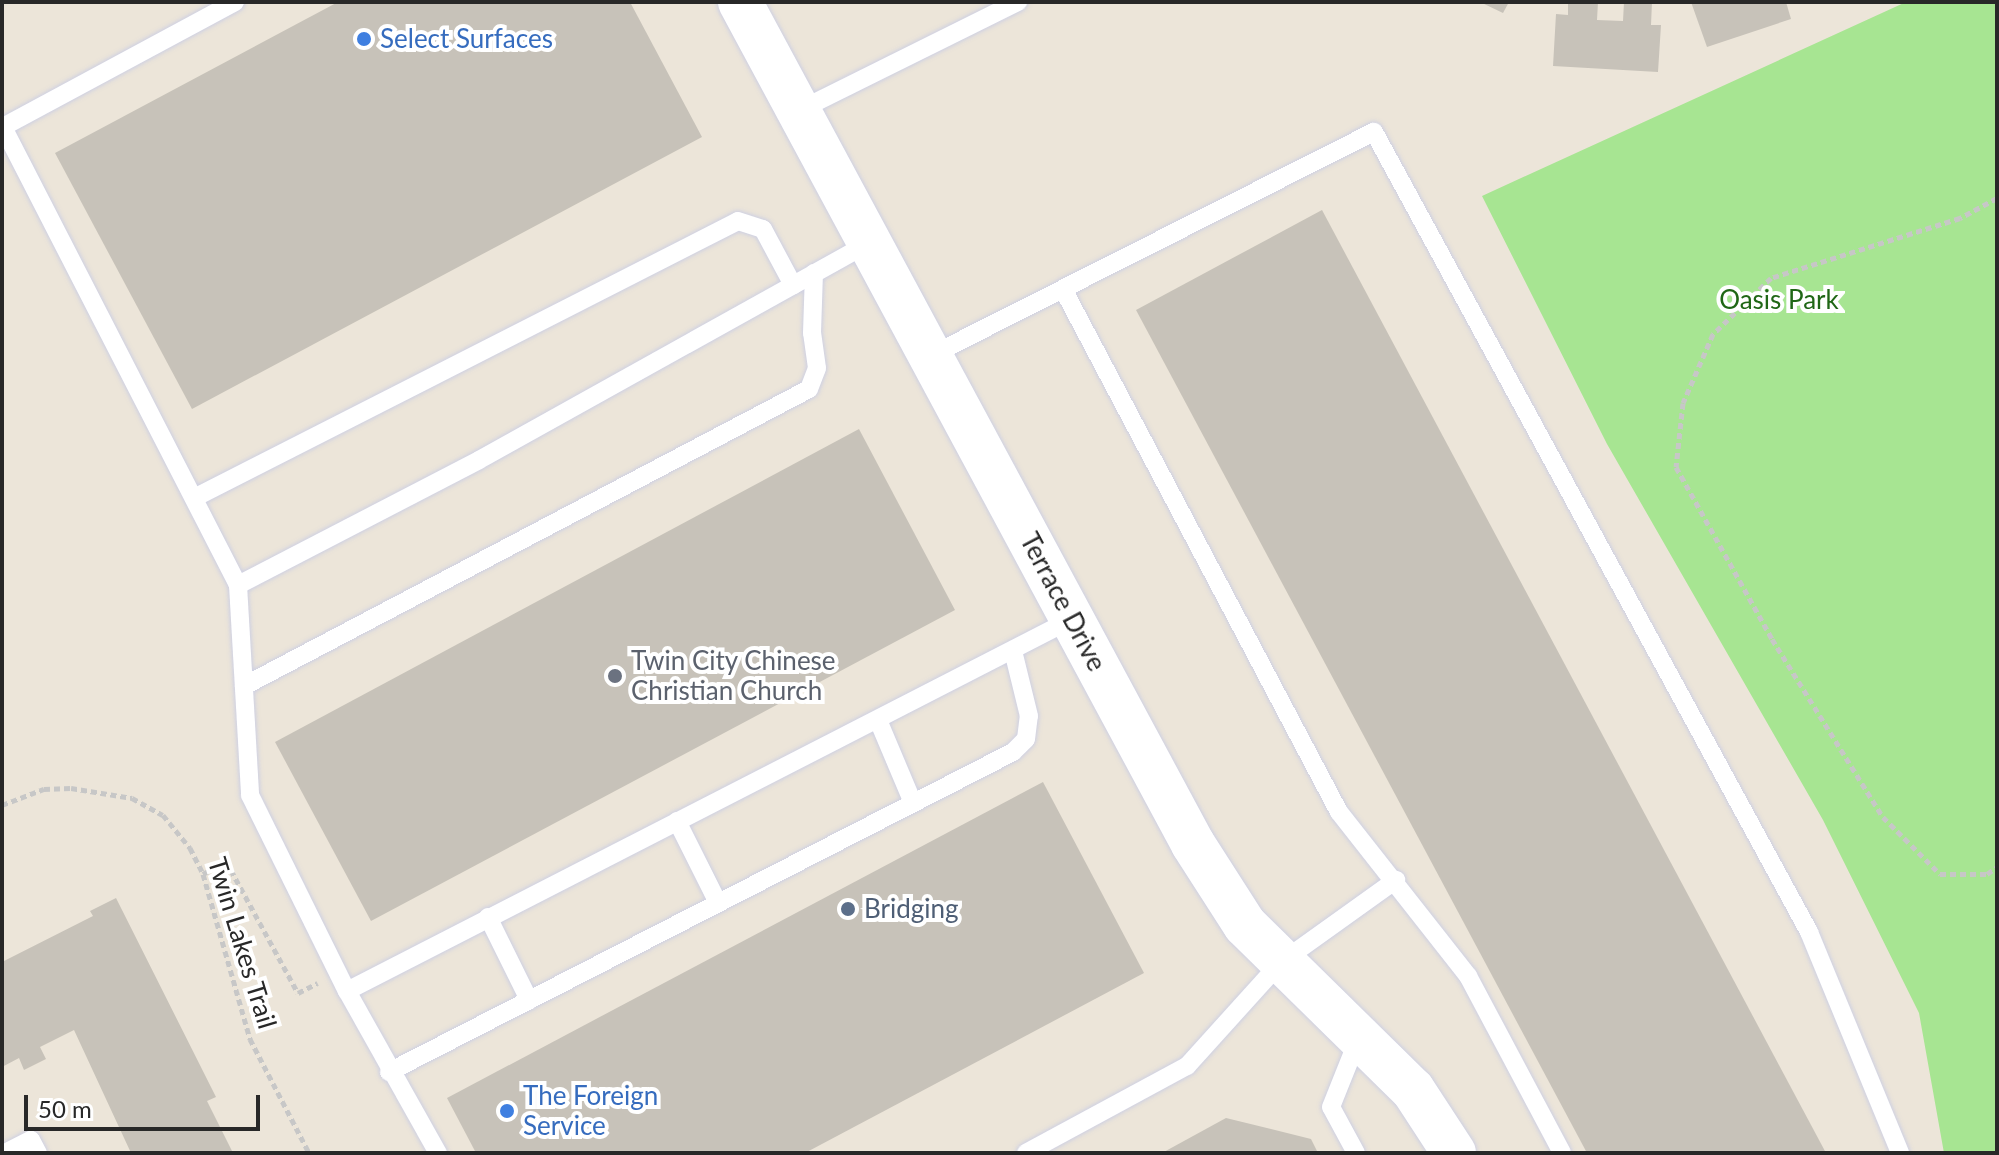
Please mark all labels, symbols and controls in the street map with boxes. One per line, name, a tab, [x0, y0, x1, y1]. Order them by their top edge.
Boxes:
place label: Select Surfaces	[380, 23, 553, 55]
marker: Select Surfaces	[355, 30, 373, 48]
park label: Oasis Park	[1719, 284, 1839, 316]
street label: Terrace Drive	[1014, 528, 1112, 676]
place label: Twin City Chinese Christian Church	[631, 645, 836, 706]
marker: Twin City Chinese Christian Church	[606, 667, 624, 685]
street label: Twin Lakes Trail	[201, 853, 283, 1033]
place label: Bridging	[864, 893, 959, 925]
marker: Bridging	[839, 900, 857, 918]
scale bar	[28, 1079, 264, 1129]
place label: The Foreign Service	[523, 1080, 658, 1142]
text: 50 m	[38, 1094, 92, 1123]
marker: The Foreign Service	[498, 1102, 516, 1120]

